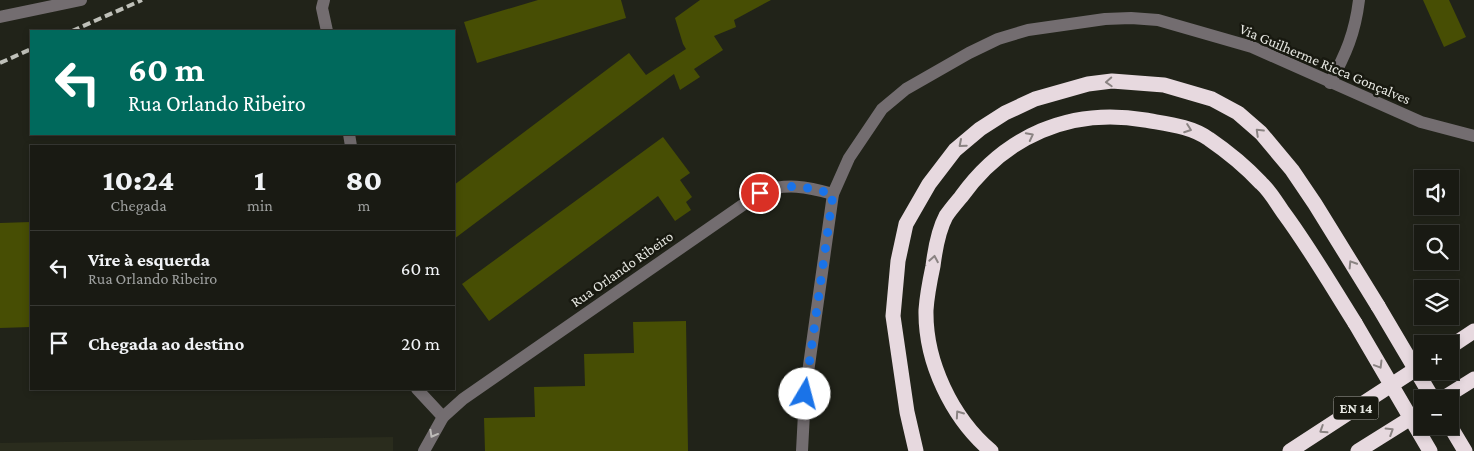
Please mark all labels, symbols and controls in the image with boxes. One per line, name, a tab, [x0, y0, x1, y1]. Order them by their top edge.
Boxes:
street label: Via Guilherme Ricca Gonçalves	[1237, 21, 1413, 108]
icon: left	[45, 50, 110, 115]
text: 60 m	[128, 50, 205, 89]
one-way arrow	[1105, 77, 1113, 88]
text: Rua Orlando Ribeiro	[128, 91, 306, 116]
one-way arrow	[1183, 123, 1192, 133]
one-way arrow	[1256, 129, 1265, 138]
one-way arrow	[1025, 132, 1034, 142]
one-way arrow	[959, 138, 968, 147]
text: 10:24	[103, 163, 174, 196]
text: 1	[254, 163, 266, 196]
text: 80	[346, 163, 382, 196]
map controls	[1414, 170, 1459, 435]
button: sound	[1414, 170, 1459, 215]
pin	[739, 172, 781, 214]
icon: arrive	[746, 179, 774, 207]
text: Chegada	[111, 197, 167, 214]
text: min	[247, 197, 273, 214]
text: m	[357, 197, 370, 214]
button: search	[1414, 225, 1459, 270]
street label: Rua Orlando Ribeiro	[568, 228, 676, 310]
text: Vire à esquerda	[88, 249, 210, 270]
icon: left	[45, 254, 73, 282]
one-way arrow	[928, 255, 938, 264]
text: 60 m	[401, 258, 440, 279]
one-way arrow	[1349, 261, 1359, 270]
text: Rua Orlando Ribeiro	[88, 270, 217, 287]
button: layers	[1414, 280, 1459, 325]
icon: arrive	[45, 329, 73, 357]
text: Chegada ao destino	[88, 333, 244, 354]
text: 20 m	[401, 333, 440, 354]
button: +	[1414, 335, 1459, 380]
one-way arrow	[1373, 359, 1383, 368]
position arrow	[778, 367, 830, 419]
button: −	[1414, 390, 1459, 435]
road number: EN 14	[1334, 396, 1378, 419]
one-way arrow	[956, 410, 965, 420]
one-way arrow	[1319, 423, 1328, 433]
one-way arrow	[1385, 428, 1394, 437]
one-way arrow	[430, 429, 440, 438]

